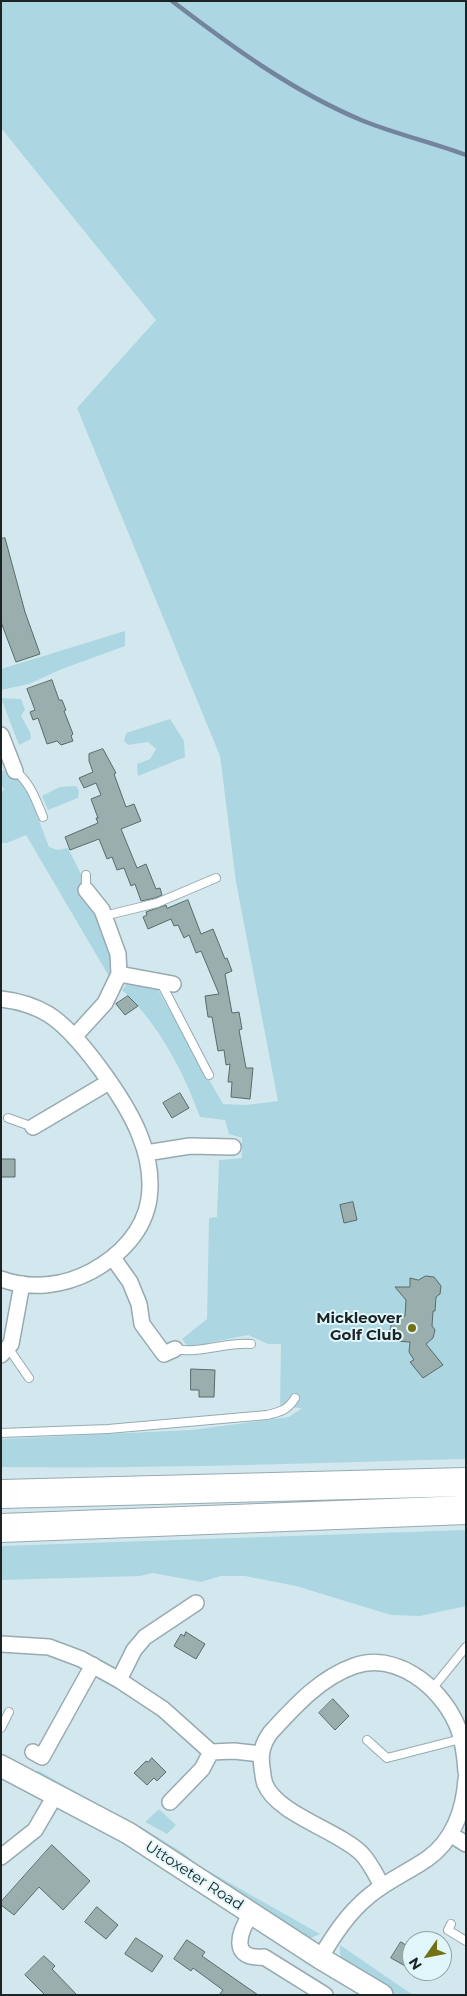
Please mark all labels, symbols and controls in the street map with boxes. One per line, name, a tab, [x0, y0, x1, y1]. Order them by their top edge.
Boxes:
place label: Mickleover Golf Club	[316, 1310, 402, 1345]
marker: Mickleover Golf Club	[406, 1322, 418, 1334]
street label: Uttoxeter Road	[141, 1838, 247, 1914]
north arrow	[402, 1931, 452, 1981]
text: N	[405, 1954, 426, 1973]

